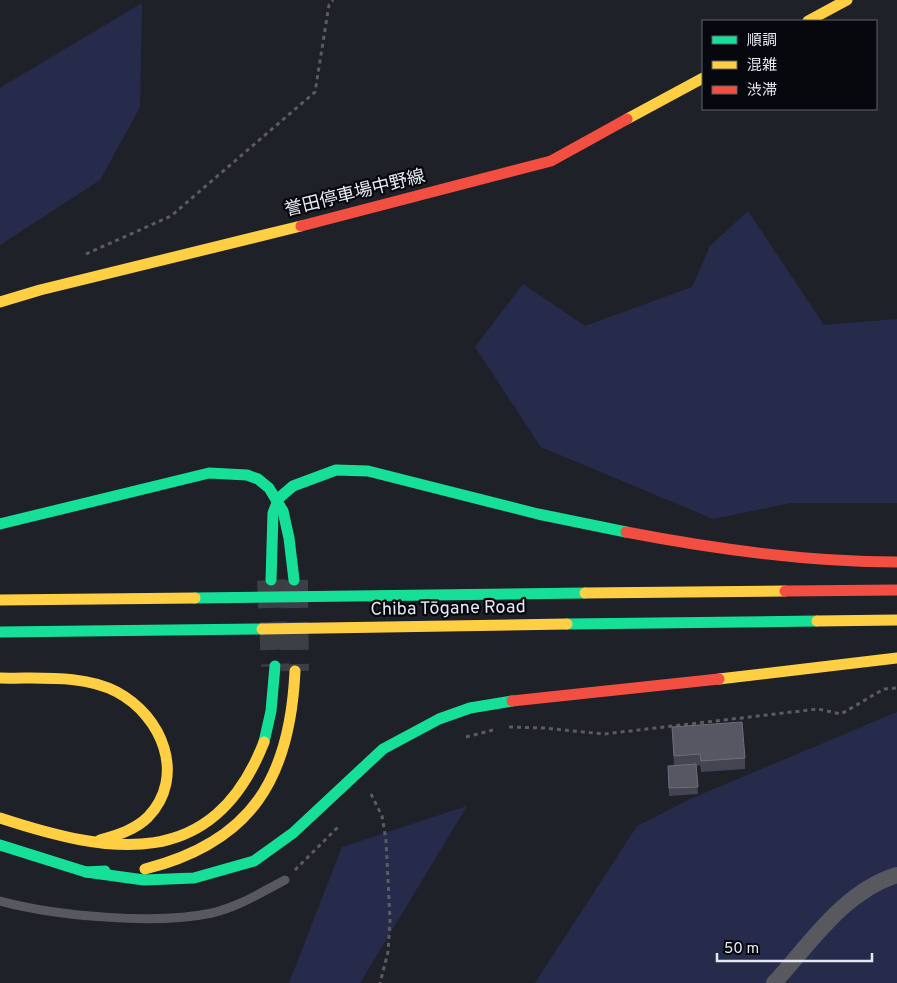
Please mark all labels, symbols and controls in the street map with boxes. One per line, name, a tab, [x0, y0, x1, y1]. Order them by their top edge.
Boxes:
legend	[702, 20, 877, 110]
text: 順調	[747, 32, 777, 51]
text: 混雑	[747, 57, 777, 76]
text: 渋滞	[747, 82, 777, 101]
street label: 誉田停車場中野線	[282, 165, 428, 223]
street label: Chiba Tōgane Road	[370, 596, 526, 622]
scale bar	[717, 930, 872, 962]
text: 50 m	[724, 940, 759, 959]

